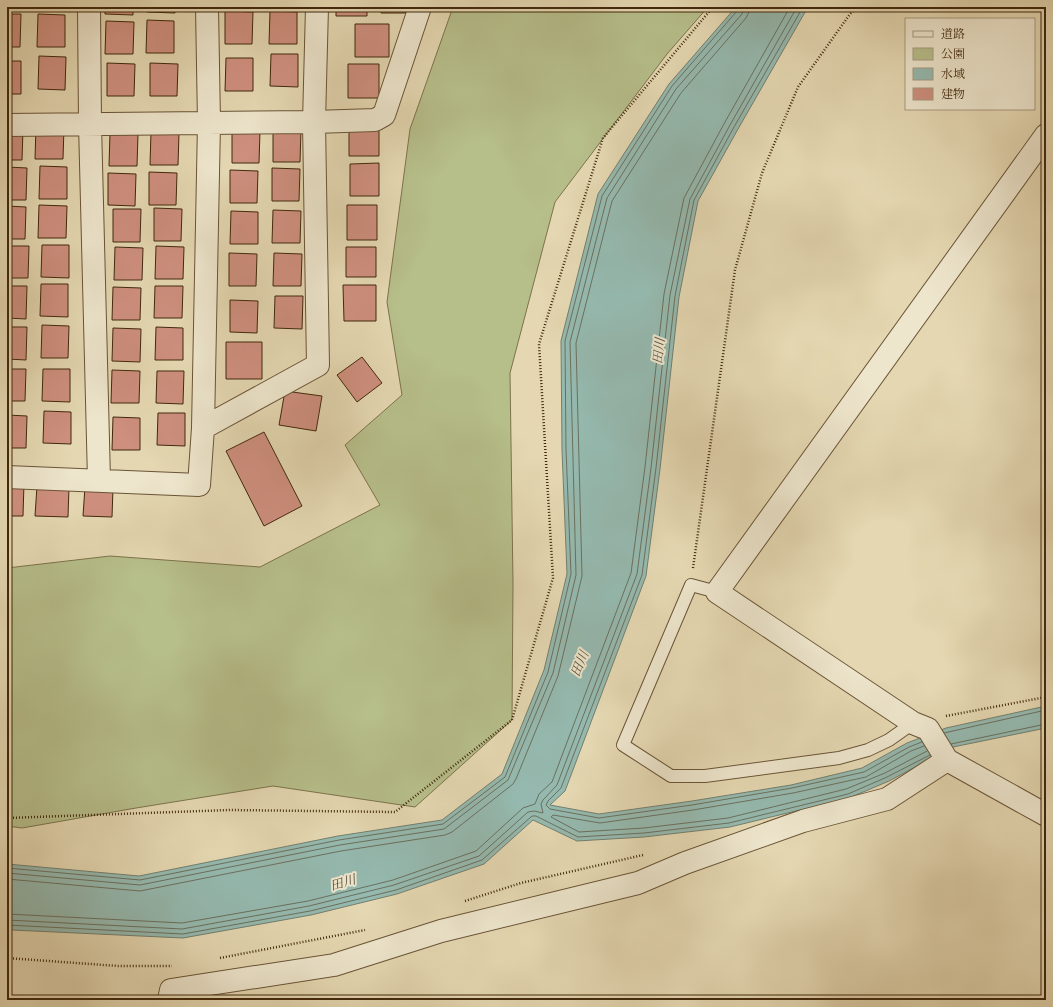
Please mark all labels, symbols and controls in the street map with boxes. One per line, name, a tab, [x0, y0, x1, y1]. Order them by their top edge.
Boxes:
legend	[905, 18, 1035, 110]
text: 道路	[941, 27, 965, 42]
text: 公園	[941, 47, 965, 62]
text: 水域	[941, 67, 965, 82]
text: 建物	[941, 87, 965, 102]
water label: 田川	[649, 335, 669, 365]
water label: 田川	[568, 647, 593, 679]
water label: 田川	[328, 871, 360, 894]

